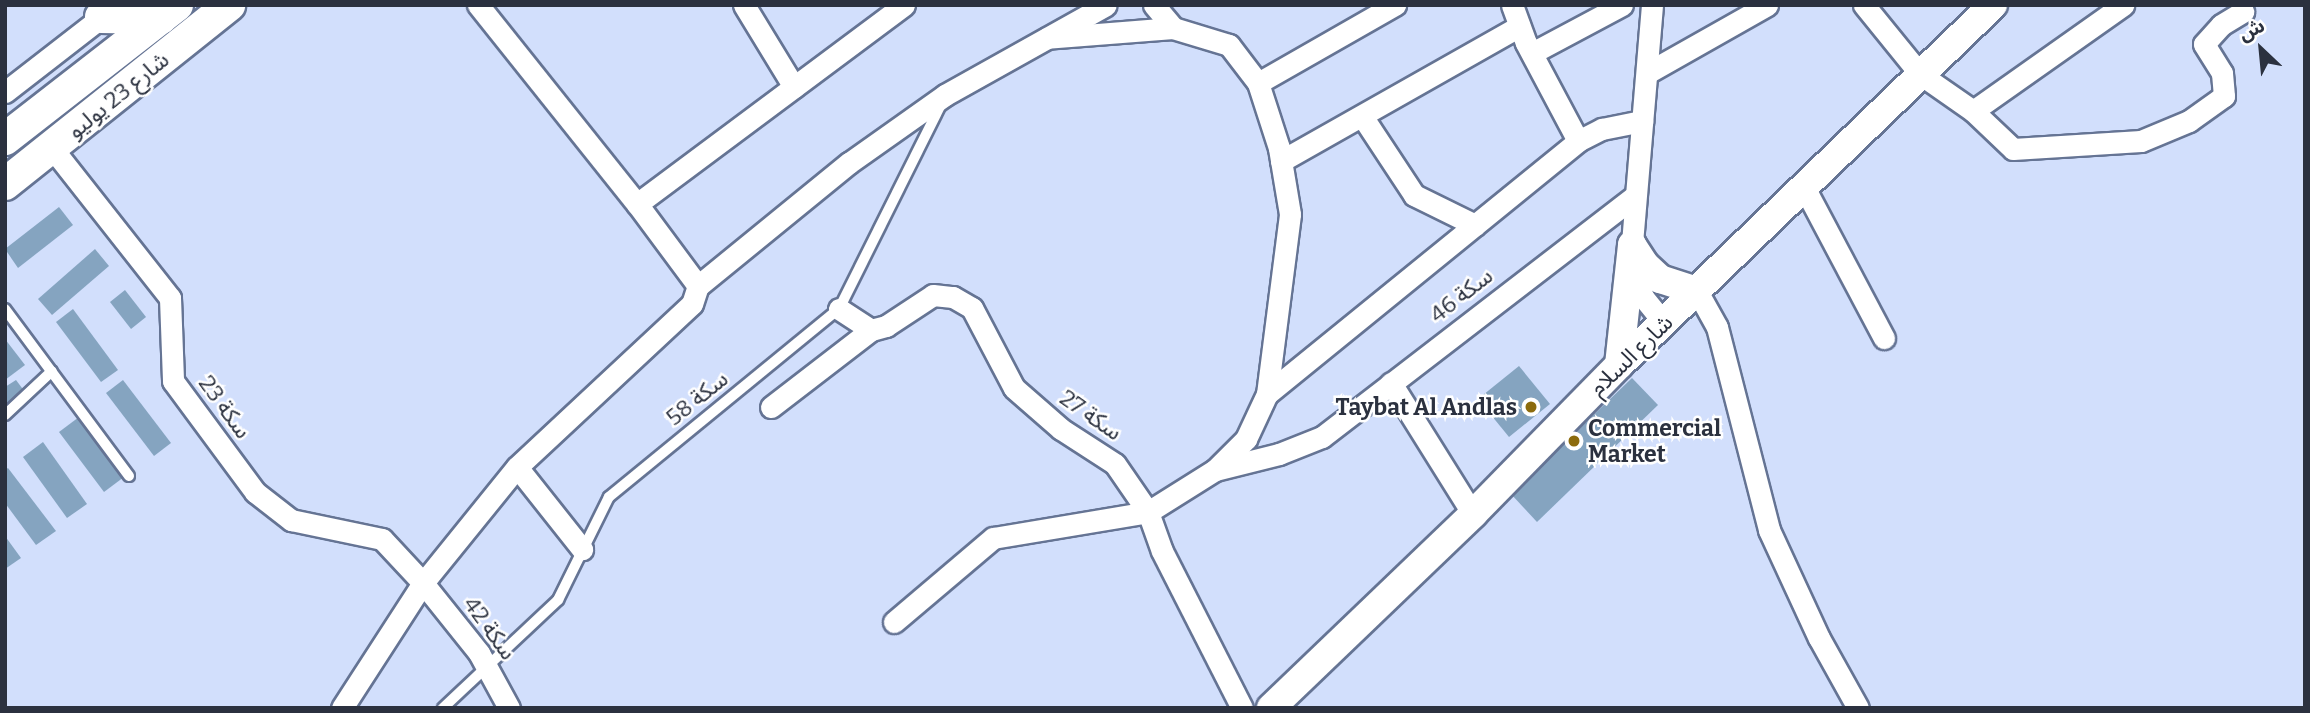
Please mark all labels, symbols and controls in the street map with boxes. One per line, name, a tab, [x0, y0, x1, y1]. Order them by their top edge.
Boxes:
north arrow	[2226, 14, 2296, 84]
text: ش	[2235, 14, 2268, 46]
street label: شارع 23 يوليو	[62, 46, 174, 144]
street label: سكة 46	[1424, 262, 1498, 328]
street label: شارع السلام	[1584, 308, 1678, 402]
street label: سكة 58	[660, 365, 734, 431]
street label: سكة 23	[193, 370, 257, 444]
street label: سكة 27	[1055, 384, 1127, 446]
place label: Taybat Al Andlas	[1335, 393, 1517, 421]
marker: Taybat Al Andlas	[1523, 399, 1539, 415]
place label: Commercial Market	[1588, 414, 1721, 468]
marker: Commercial Market	[1566, 433, 1582, 449]
street label: سكة 42	[458, 591, 522, 665]

